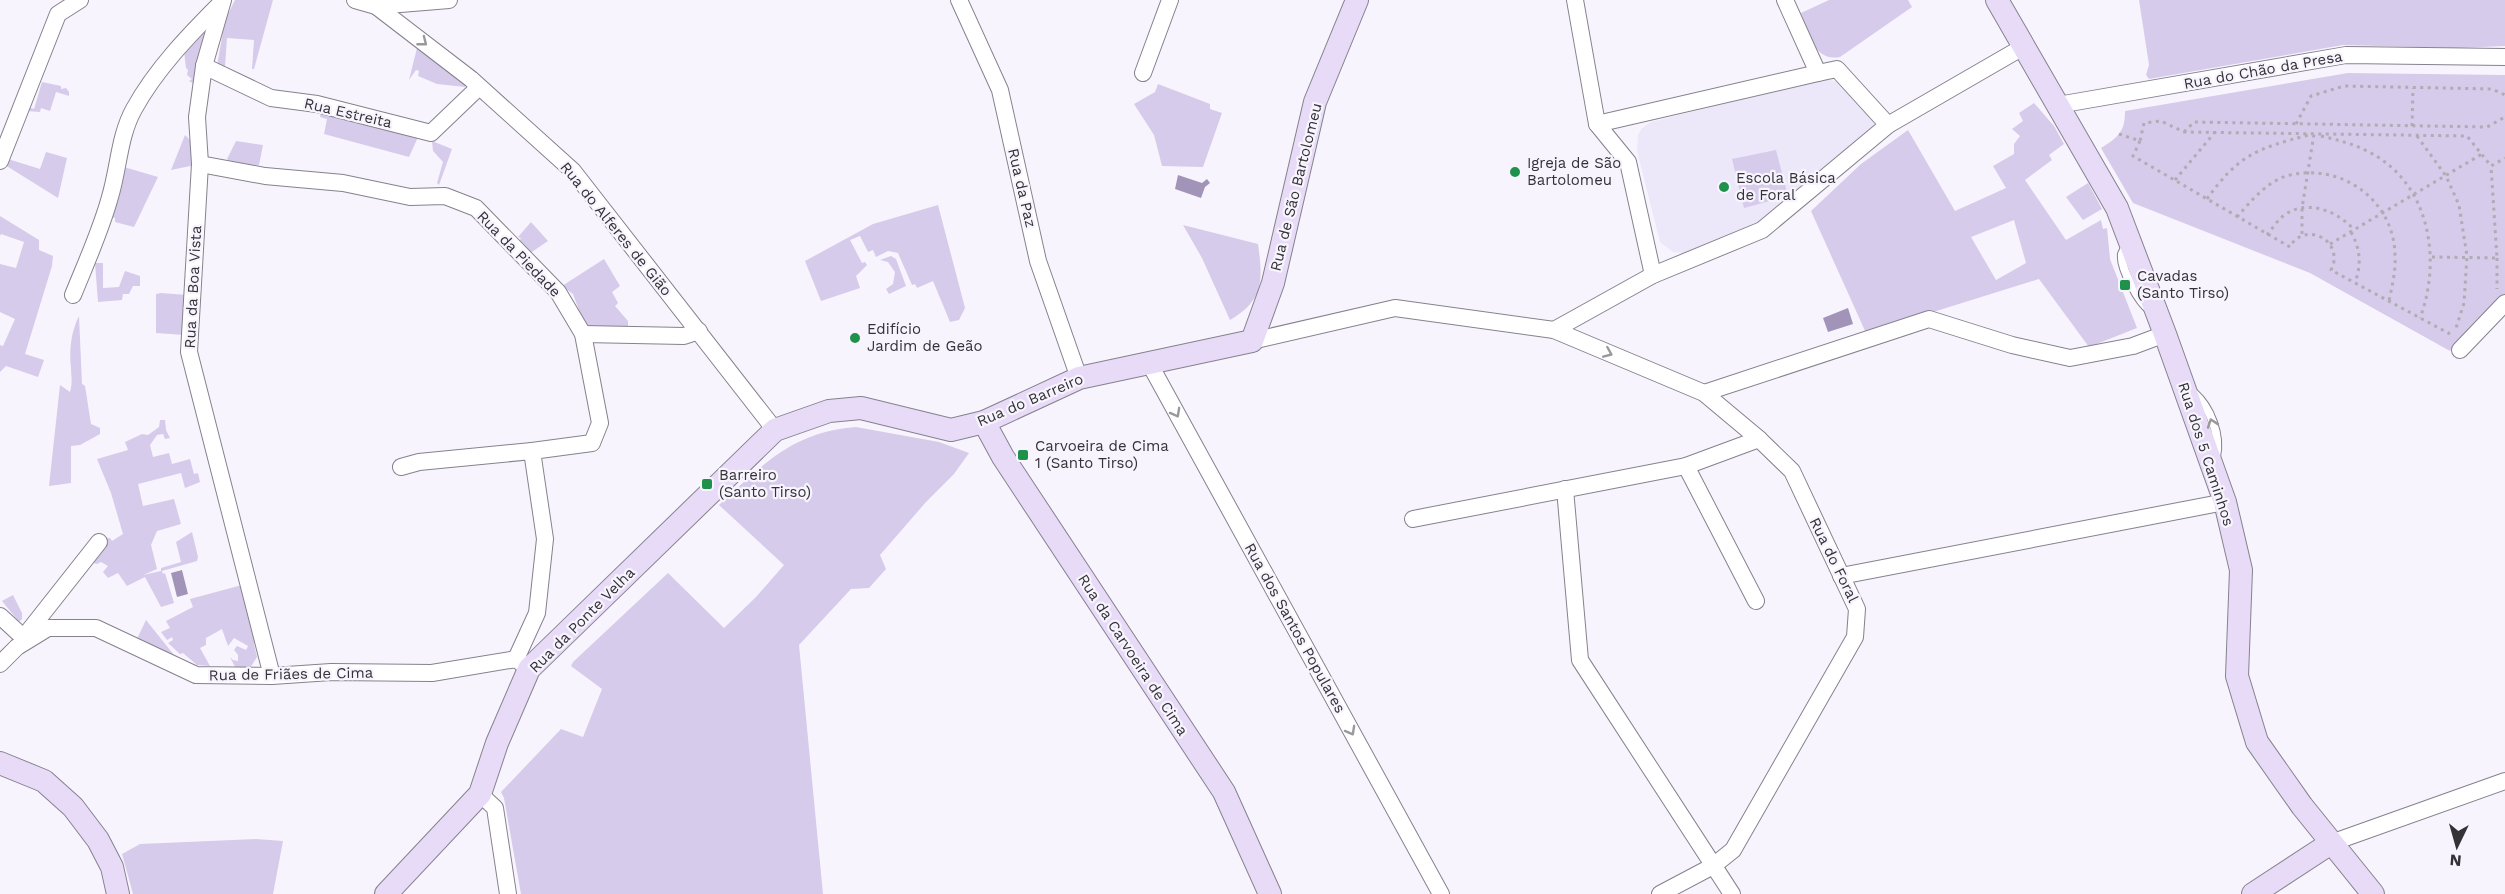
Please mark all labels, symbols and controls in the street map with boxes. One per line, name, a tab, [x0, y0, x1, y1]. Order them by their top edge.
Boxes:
one-way arrow	[416, 35, 427, 46]
street label: Rua do Chão da Presa	[2182, 47, 2344, 93]
street label: Rua Estreita	[302, 94, 394, 132]
street label: Rua de São Bartolomeu	[1266, 101, 1326, 273]
street label: Rua da Paz	[1004, 147, 1040, 229]
place label: Igreja de São Bartolomeu	[1527, 154, 1621, 189]
street label: Rua do Alferes de Gião	[556, 158, 676, 300]
marker: Igreja de São Bartolomeu	[1508, 165, 1522, 179]
place label: Escola Básica de Foral	[1736, 169, 1836, 204]
marker: Escola Básica de Foral	[1717, 180, 1731, 194]
street label: Rua da Piedade	[473, 207, 565, 301]
street label: Rua da Boa Vista	[181, 225, 205, 349]
place label: Cavadas (Santo Tirso)	[2137, 267, 2229, 302]
marker: Cavadas (Santo Tirso)	[2118, 278, 2132, 292]
place label: Edifício Jardim de Geão	[867, 320, 983, 355]
marker: Edifício Jardim de Geão	[848, 331, 862, 345]
one-way arrow	[1602, 346, 1613, 358]
street label: Rua do Barreiro	[974, 370, 1086, 430]
street label: Rua dos 5 Caminhos	[2174, 380, 2238, 528]
one-way arrow	[1169, 407, 1180, 417]
one-way arrow	[2207, 418, 2219, 429]
place label: Carvoeira de Cima 1 (Santo Tirso)	[1035, 437, 1169, 472]
marker: Carvoeira de Cima 1 (Santo Tirso)	[1016, 448, 1030, 462]
place label: Barreiro (Santo Tirso)	[719, 466, 811, 501]
marker: Barreiro (Santo Tirso)	[700, 477, 714, 491]
street label: Rua do Foral	[1806, 515, 1862, 606]
street label: Rua dos Santos Populares	[1241, 540, 1349, 716]
street label: Rua da Ponte Velha	[526, 563, 639, 676]
street label: Rua da Carvoeira de Cima	[1074, 571, 1192, 739]
street label: Rua de Friães de Cima	[209, 664, 374, 684]
one-way arrow	[1344, 725, 1355, 735]
north arrow	[2427, 816, 2487, 876]
text: N	[2449, 850, 2462, 870]

